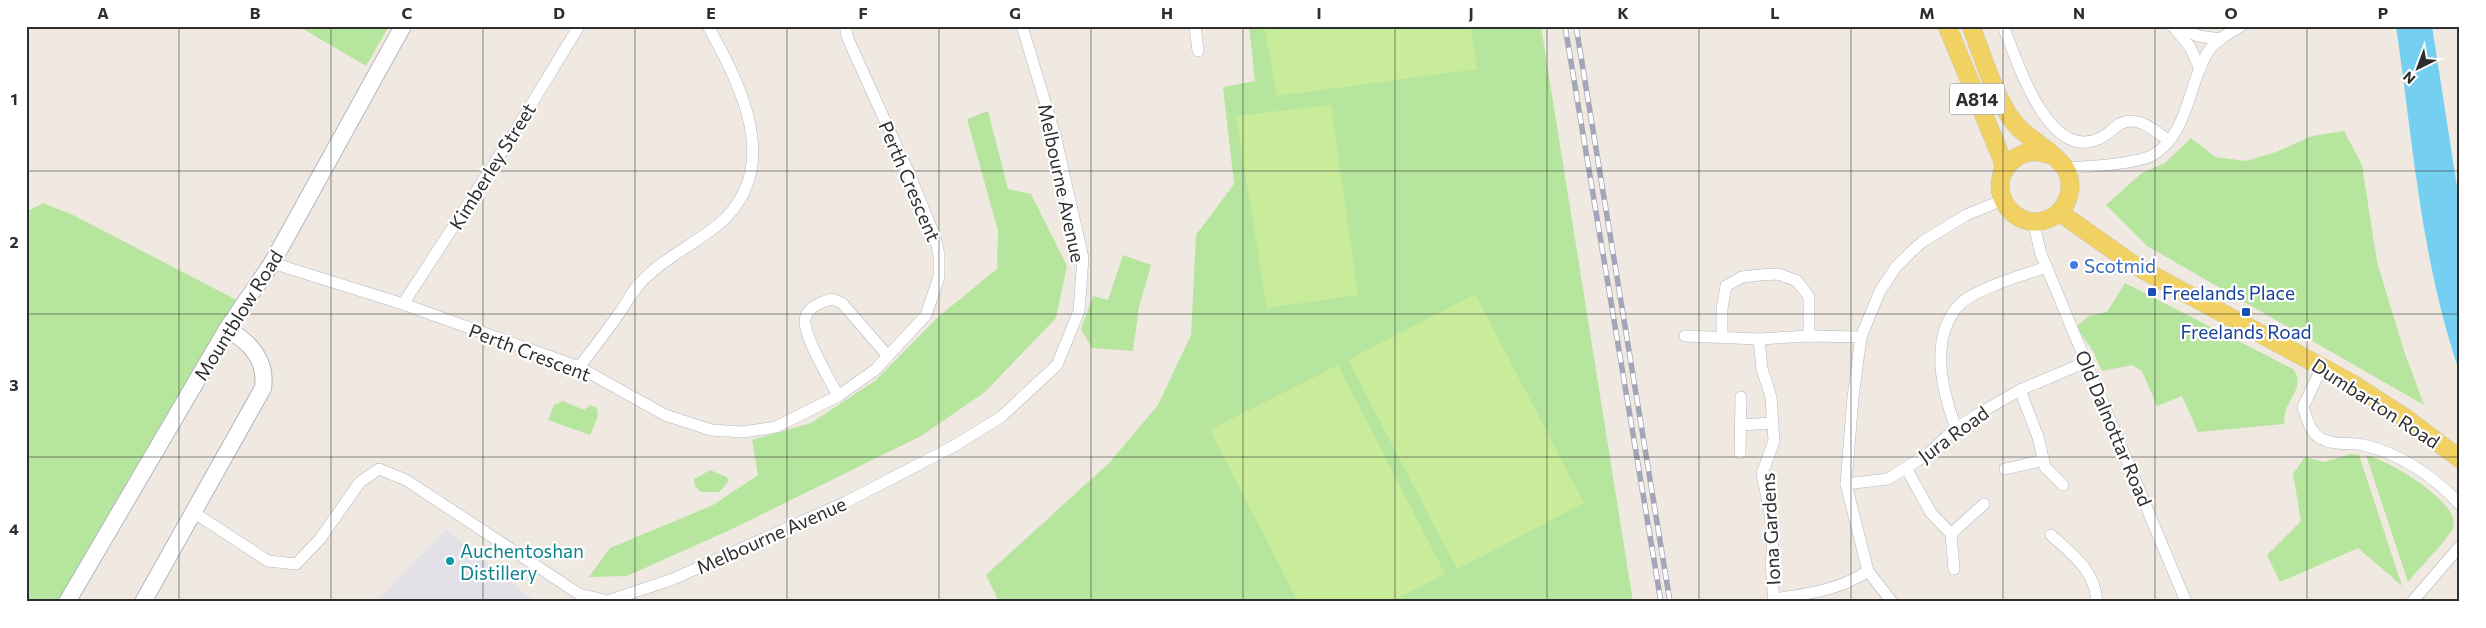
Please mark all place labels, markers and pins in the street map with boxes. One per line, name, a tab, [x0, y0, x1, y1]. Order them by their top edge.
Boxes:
place label: Scotmid	[2084, 254, 2156, 277]
marker: Scotmid	[2068, 259, 2080, 271]
place label: Freelands Place	[2162, 281, 2295, 304]
marker: Freelands Place	[2146, 286, 2158, 298]
marker: Freelands Road	[2240, 306, 2252, 318]
place label: Freelands Road	[2180, 320, 2312, 343]
place label: Auchentoshan Distillery	[460, 539, 584, 584]
marker: Auchentoshan Distillery	[444, 555, 456, 567]

